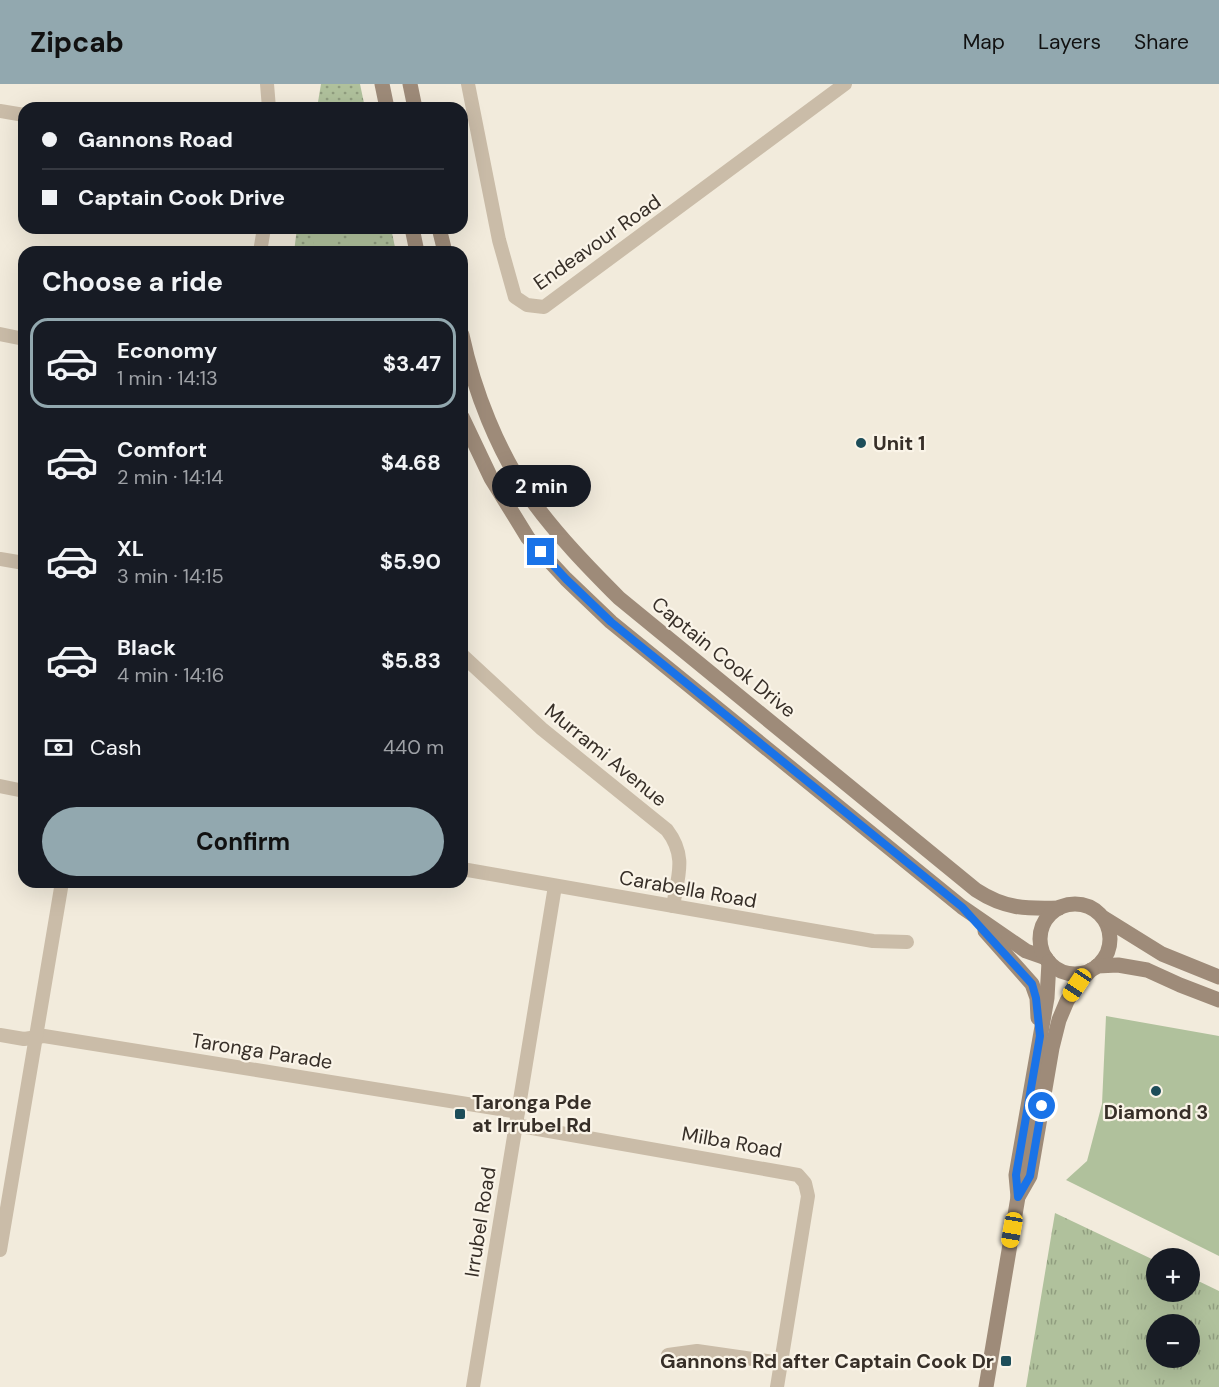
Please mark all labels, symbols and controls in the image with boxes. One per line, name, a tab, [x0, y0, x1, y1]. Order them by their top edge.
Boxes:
text: Zipcab	[30, 24, 124, 61]
text: Map	[963, 28, 1005, 56]
text: Layers	[1038, 28, 1101, 56]
text: Share	[1134, 28, 1189, 56]
text: Gannons Road	[78, 125, 233, 154]
text: Captain Cook Drive	[78, 183, 285, 212]
street label: Endeavour Road	[528, 188, 666, 296]
text: Choose a ride	[42, 264, 223, 299]
icon: car	[45, 336, 99, 390]
text: Economy	[117, 336, 217, 365]
text: $3.47	[383, 349, 441, 378]
text: 1 min · 14:13	[117, 365, 218, 391]
place label: Unit 1	[873, 430, 925, 456]
icon: car	[45, 435, 99, 489]
text: Comfort	[117, 435, 207, 464]
marker: Unit 1	[854, 436, 868, 450]
text: $4.68	[381, 448, 441, 477]
text: 2 min · 14:14	[117, 464, 223, 490]
callout: 2 min	[492, 465, 590, 507]
text: 2 min	[515, 473, 568, 499]
icon: car	[45, 534, 99, 588]
text: XL	[117, 534, 144, 563]
route end	[527, 538, 554, 565]
text: $5.90	[380, 547, 441, 576]
text: 3 min · 14:15	[117, 563, 224, 589]
street label: Captain Cook Drive	[646, 591, 802, 723]
icon: car	[45, 633, 99, 687]
text: Black	[117, 633, 176, 662]
text: $5.83	[381, 646, 441, 675]
text: 4 min · 14:16	[117, 662, 224, 688]
street label: Murrami Avenue	[540, 698, 672, 812]
icon: cash	[42, 731, 75, 764]
text: Cash	[90, 733, 141, 762]
text: 440 m	[383, 734, 444, 760]
button: Confirm	[42, 807, 444, 876]
street label: Carabella Road	[617, 864, 759, 914]
car	[1059, 965, 1095, 1005]
street label: Taronga Parade	[190, 1027, 334, 1075]
marker: Diamond 3	[1149, 1084, 1163, 1098]
place label: Taronga Pde at Irrubel Rd	[472, 1089, 592, 1138]
route start	[1028, 1092, 1055, 1119]
place label: Diamond 3	[1104, 1099, 1208, 1125]
marker: Taronga Pde at Irrubel Rd	[453, 1107, 467, 1121]
street label: Milba Road	[680, 1120, 784, 1164]
street label: Irrubel Road	[458, 1165, 502, 1279]
car	[1000, 1211, 1024, 1249]
map controls	[1146, 1248, 1200, 1368]
button: +	[1146, 1248, 1200, 1302]
button: −	[1146, 1314, 1200, 1368]
place label: Gannons Rd after Captain Cook Dr	[660, 1348, 994, 1374]
marker: Gannons Rd after Captain Cook Dr	[999, 1354, 1013, 1368]

